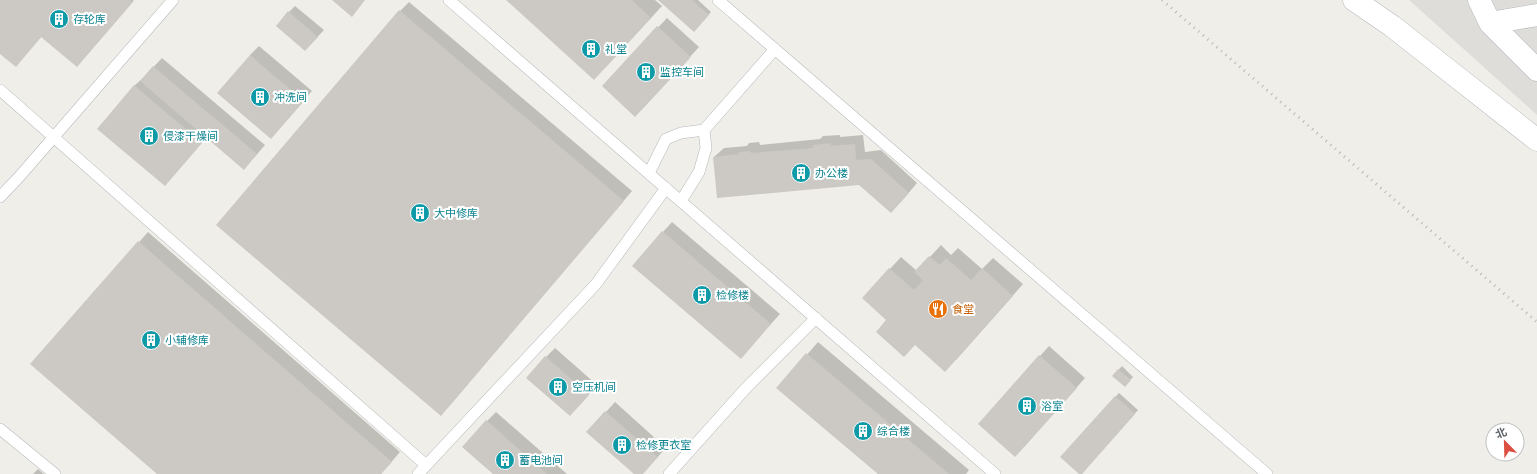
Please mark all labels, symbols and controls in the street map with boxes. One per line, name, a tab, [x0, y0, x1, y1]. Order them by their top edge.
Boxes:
building icon: 存轮库	[48, 8, 70, 30]
place label: 存轮库	[73, 12, 106, 25]
building icon: 礼堂	[580, 38, 602, 60]
place label: 礼堂	[605, 42, 627, 55]
building icon: 监控车间	[635, 61, 657, 83]
place label: 监控车间	[660, 65, 704, 78]
building icon: 冲洗间	[249, 86, 271, 108]
place label: 冲洗间	[274, 90, 307, 103]
building icon: 侵漆干燥间	[138, 125, 160, 147]
place label: 侵漆干燥间	[163, 129, 218, 142]
building icon: 办公楼	[790, 162, 812, 184]
place label: 办公楼	[815, 166, 848, 179]
building icon: 大中修库	[409, 202, 431, 224]
place label: 大中修库	[434, 206, 478, 219]
building icon: 检修楼	[691, 284, 713, 306]
place label: 检修楼	[716, 288, 749, 301]
restaurant icon: 食堂	[927, 298, 949, 320]
place label: 食堂	[952, 302, 974, 315]
building icon: 小辅修库	[140, 329, 162, 351]
place label: 小辅修库	[165, 333, 209, 346]
building icon: 空压机间	[547, 376, 569, 398]
place label: 空压机间	[572, 380, 616, 393]
building icon: 浴室	[1016, 395, 1038, 417]
place label: 浴室	[1041, 399, 1063, 412]
building icon: 综合楼	[852, 420, 874, 442]
north arrow	[1485, 422, 1525, 462]
place label: 综合楼	[877, 424, 910, 437]
text: 北	[1493, 424, 1508, 440]
building icon: 检修更衣室	[611, 434, 633, 456]
place label: 检修更衣室	[636, 438, 691, 451]
building icon: 蓄电池间	[494, 449, 516, 471]
place label: 蓄电池间	[519, 453, 563, 466]

